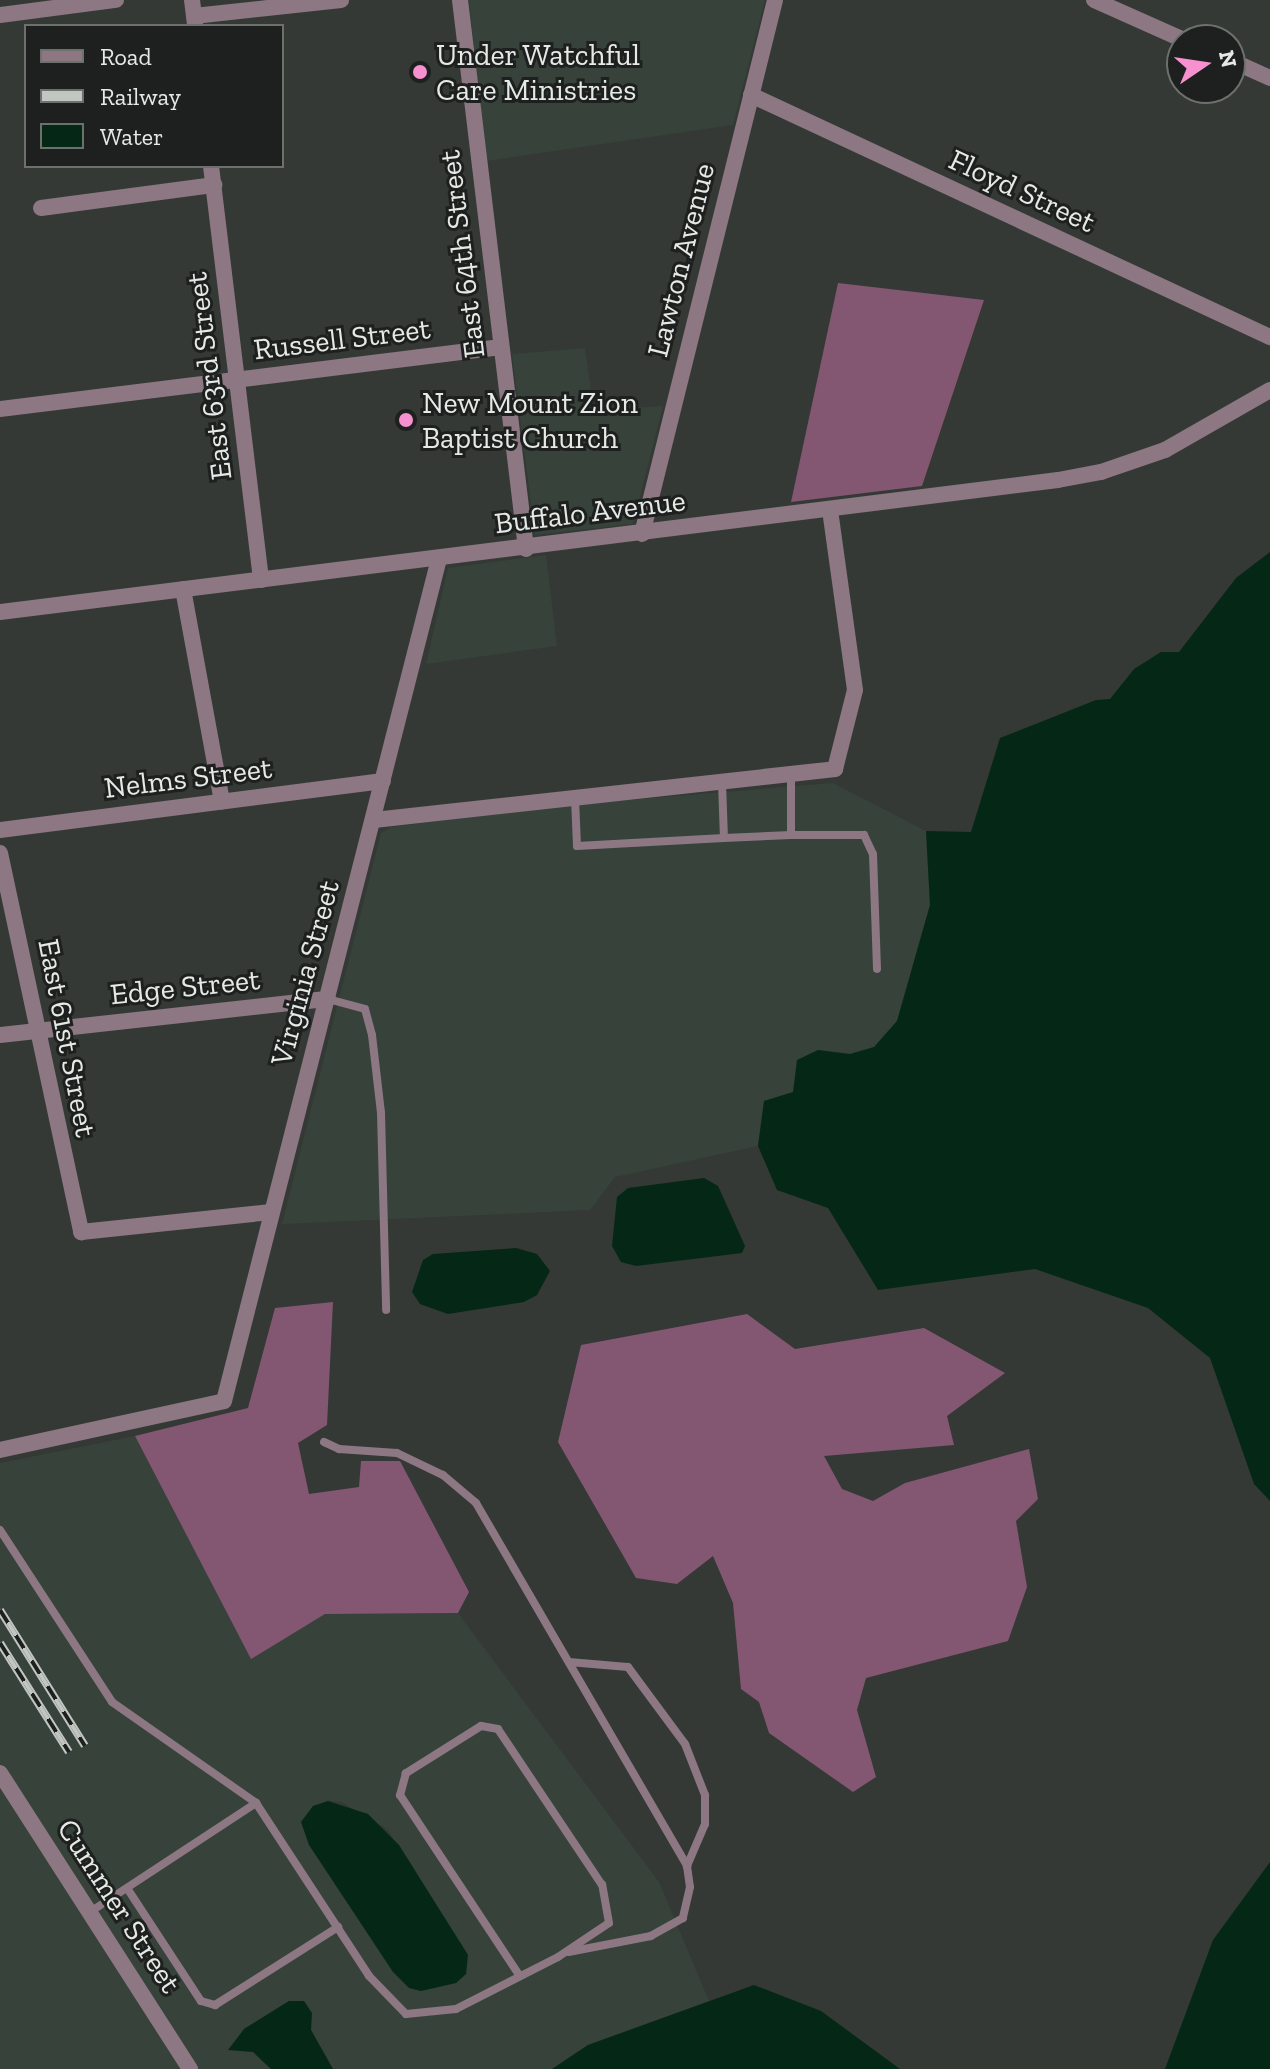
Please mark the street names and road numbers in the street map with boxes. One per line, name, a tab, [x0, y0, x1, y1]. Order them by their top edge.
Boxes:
street label: Floyd Street	[943, 142, 1101, 240]
street label: East 64th Street	[431, 148, 493, 360]
street label: Lawton Avenue	[639, 159, 723, 361]
street label: East 63rd Street	[178, 270, 240, 482]
street label: Russell Street	[252, 310, 432, 368]
street label: Buffalo Avenue	[492, 482, 688, 542]
street label: Nelms Street	[102, 750, 274, 806]
street label: Virginia Street	[263, 876, 347, 1070]
street label: East 61st Street	[30, 936, 104, 1140]
street label: Edge Street	[108, 961, 262, 1013]
street label: Cummer Street	[49, 1812, 189, 2000]

